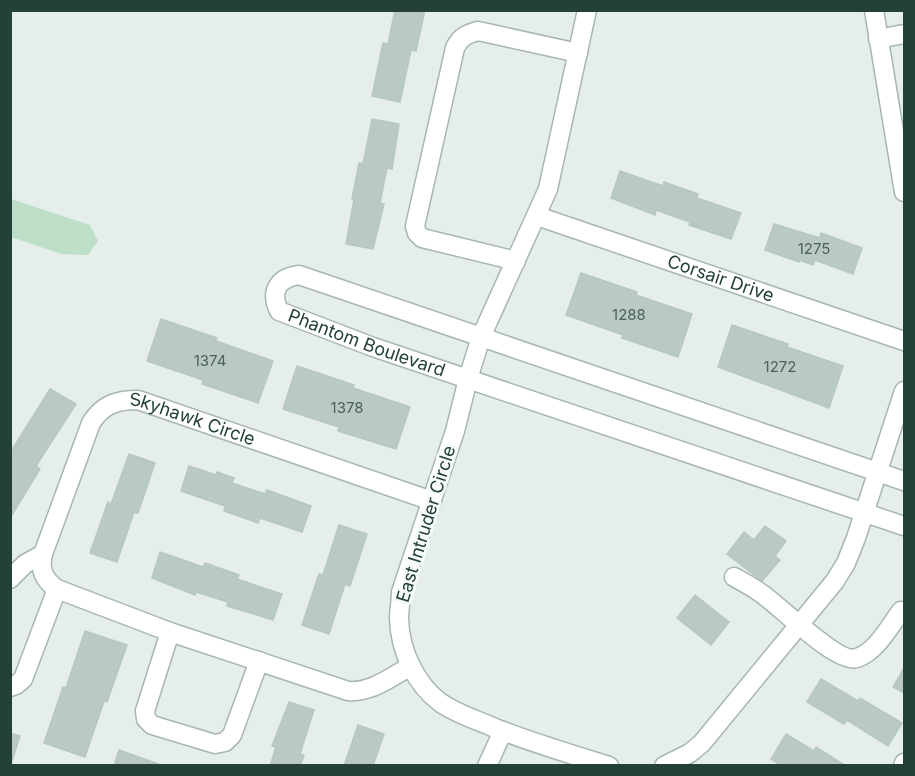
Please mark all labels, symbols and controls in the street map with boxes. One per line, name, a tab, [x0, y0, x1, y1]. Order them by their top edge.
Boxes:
house number: 1275	[798, 239, 830, 258]
street label: Corsair Drive	[665, 250, 777, 306]
street label: Phantom Boulevard	[285, 304, 448, 381]
house number: 1288	[612, 305, 646, 324]
house number: 1374	[194, 351, 226, 370]
house number: 1272	[764, 357, 796, 376]
street label: Skyhawk Circle	[129, 389, 258, 449]
house number: 1378	[331, 398, 363, 417]
street label: East Intruder Circle	[392, 443, 459, 605]

